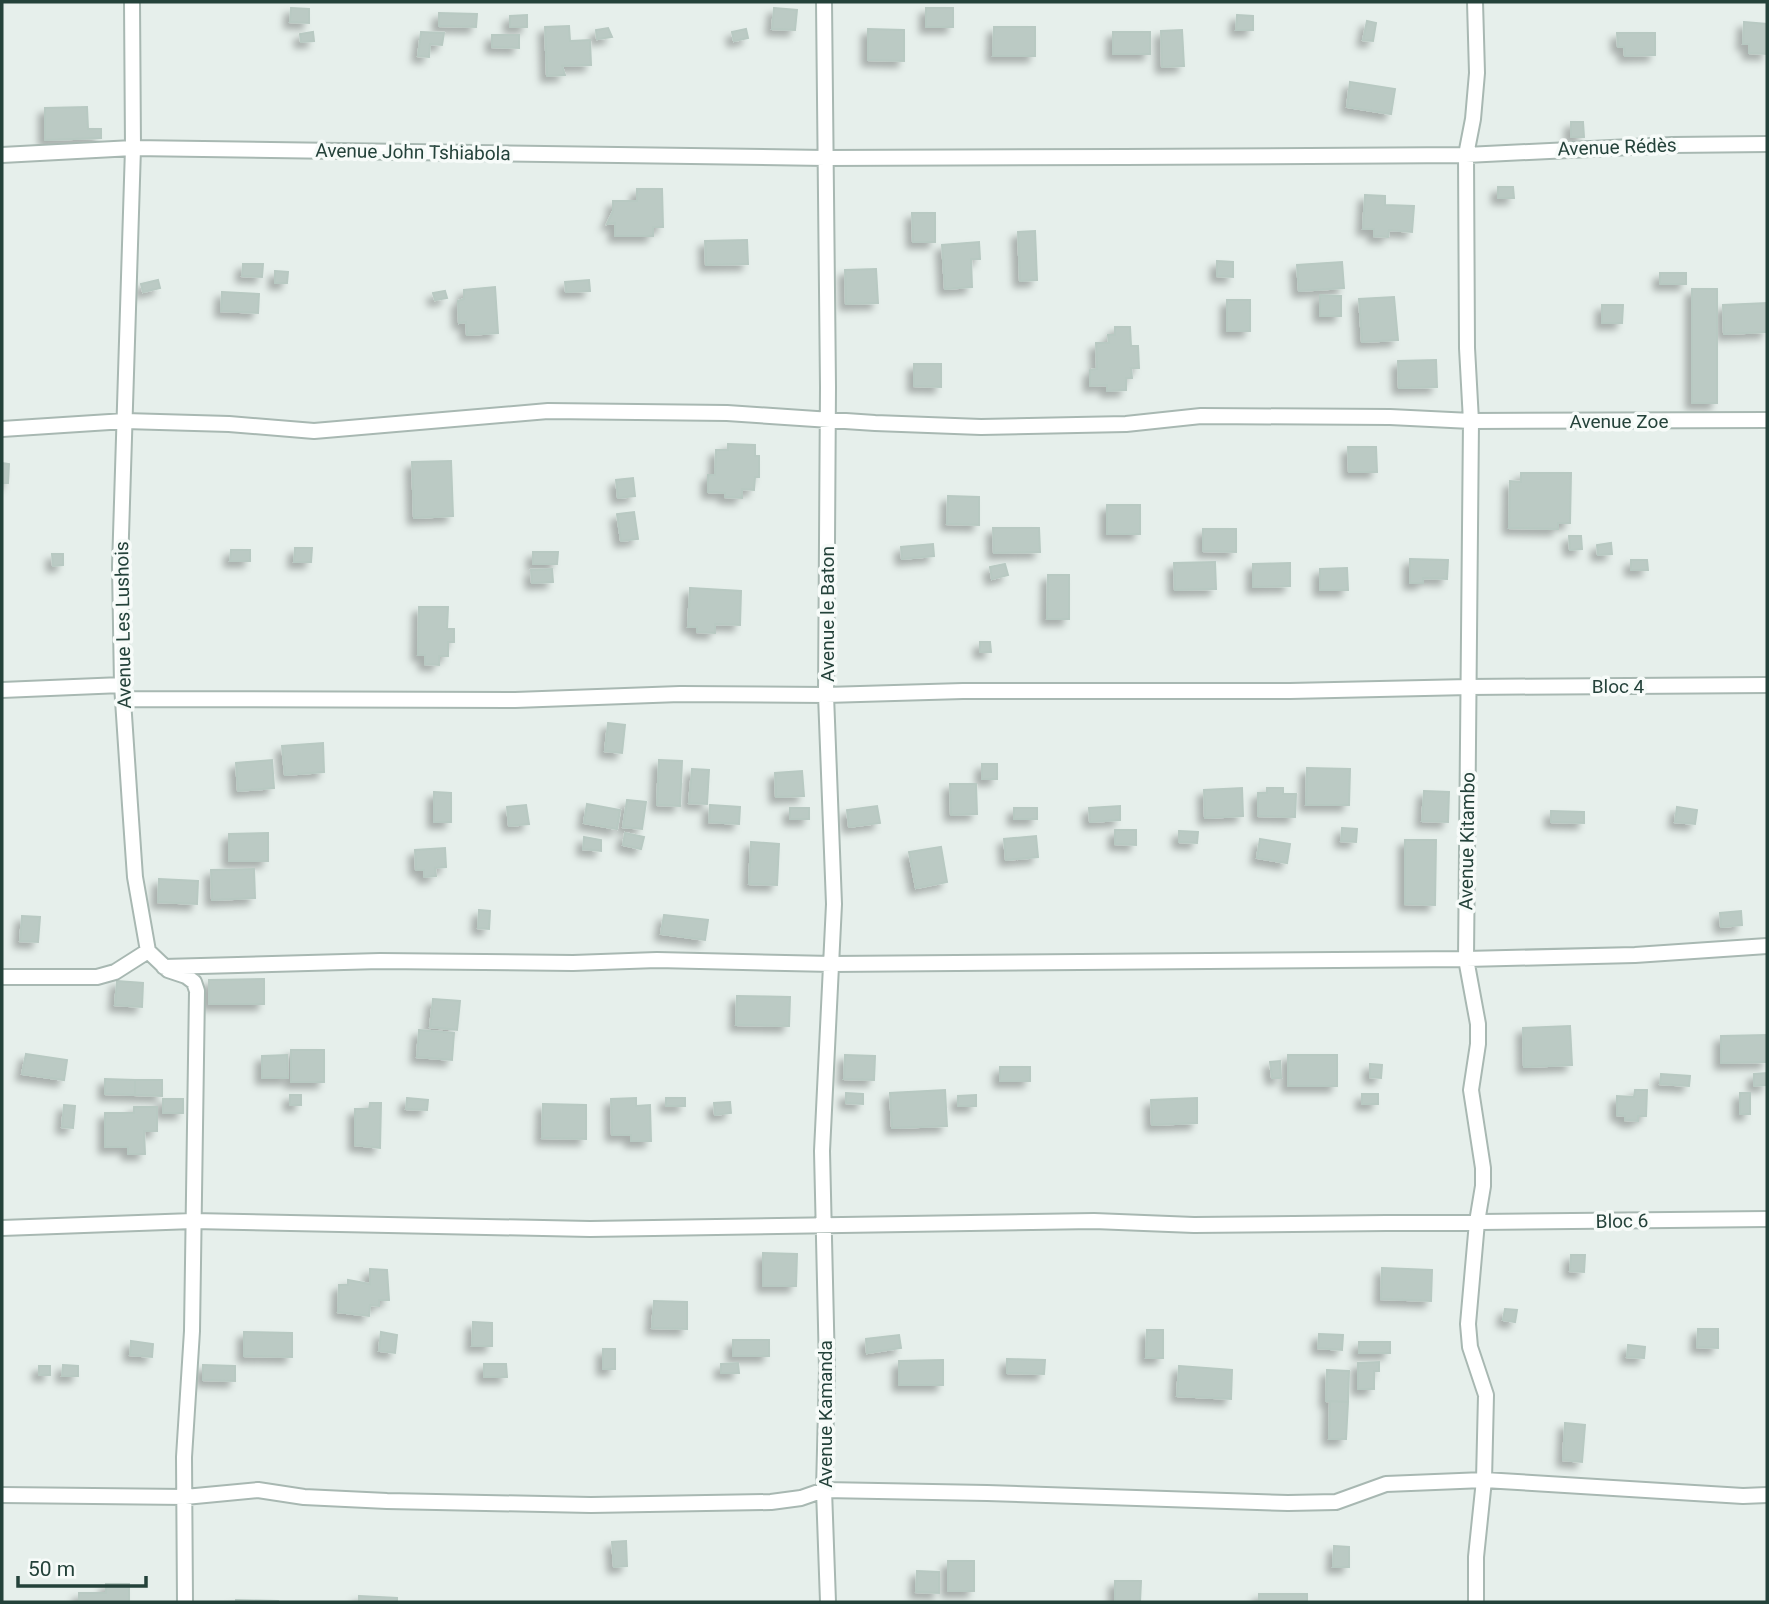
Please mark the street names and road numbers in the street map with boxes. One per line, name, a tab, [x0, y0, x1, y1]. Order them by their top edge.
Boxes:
street label: Avenue Rédès	[1557, 133, 1677, 161]
street label: Avenue John Tshiabola	[315, 139, 511, 165]
street label: Avenue Zoe	[1570, 410, 1668, 433]
street label: Avenue Les Lushois	[110, 541, 136, 709]
street label: Avenue le Baton	[816, 546, 839, 682]
street label: Bloc 4	[1592, 675, 1645, 698]
street label: Avenue Kitambo	[1454, 772, 1480, 910]
street label: Bloc 6	[1595, 1209, 1649, 1233]
street label: Avenue Kamanda	[814, 1340, 837, 1488]

